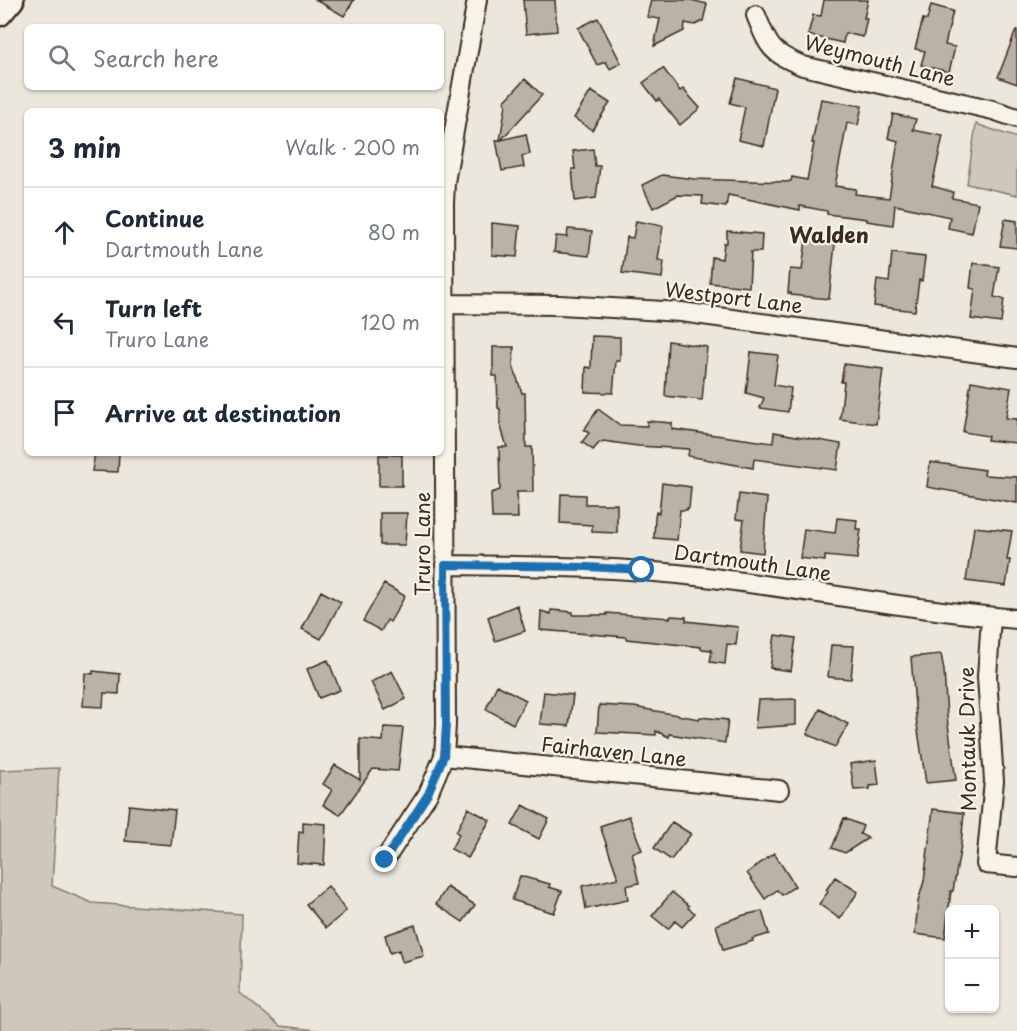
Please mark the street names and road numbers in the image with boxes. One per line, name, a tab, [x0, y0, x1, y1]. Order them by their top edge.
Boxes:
street label: Weymouth Lane	[801, 27, 959, 93]
street label: Westport Lane	[663, 274, 805, 320]
street label: Truro Lane	[407, 492, 437, 596]
street label: Dartmouth Lane	[672, 536, 834, 588]
street label: Montauk Drive	[951, 666, 983, 812]
street label: Fairhaven Lane	[540, 728, 688, 774]

